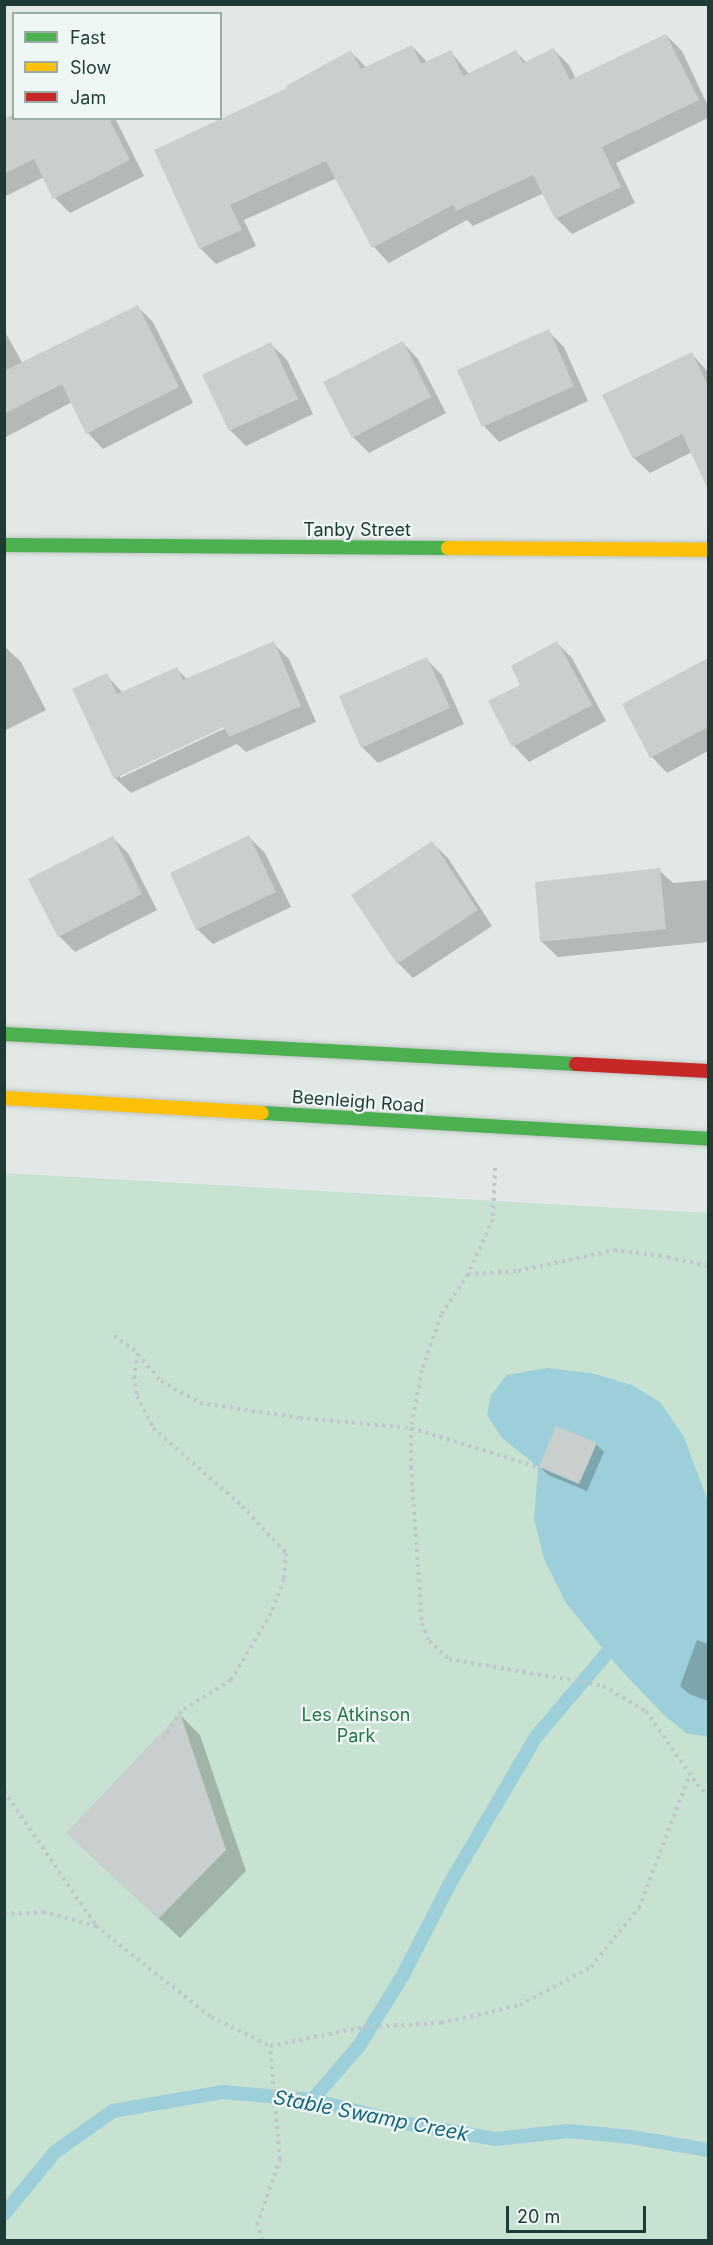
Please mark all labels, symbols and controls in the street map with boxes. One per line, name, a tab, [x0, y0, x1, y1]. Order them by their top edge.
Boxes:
legend	[12, 12, 222, 120]
text: Fast	[70, 27, 106, 48]
text: Slow	[70, 57, 111, 78]
text: Jam	[70, 87, 106, 108]
street label: Tanby Street	[303, 519, 411, 541]
street label: Beenleigh Road	[291, 1087, 425, 1117]
park label: Les Atkinson Park	[302, 1705, 410, 1748]
water label: Stable Swamp Creek	[272, 2085, 470, 2147]
scale bar	[509, 2194, 648, 2232]
text: 20 m	[517, 2206, 560, 2227]

